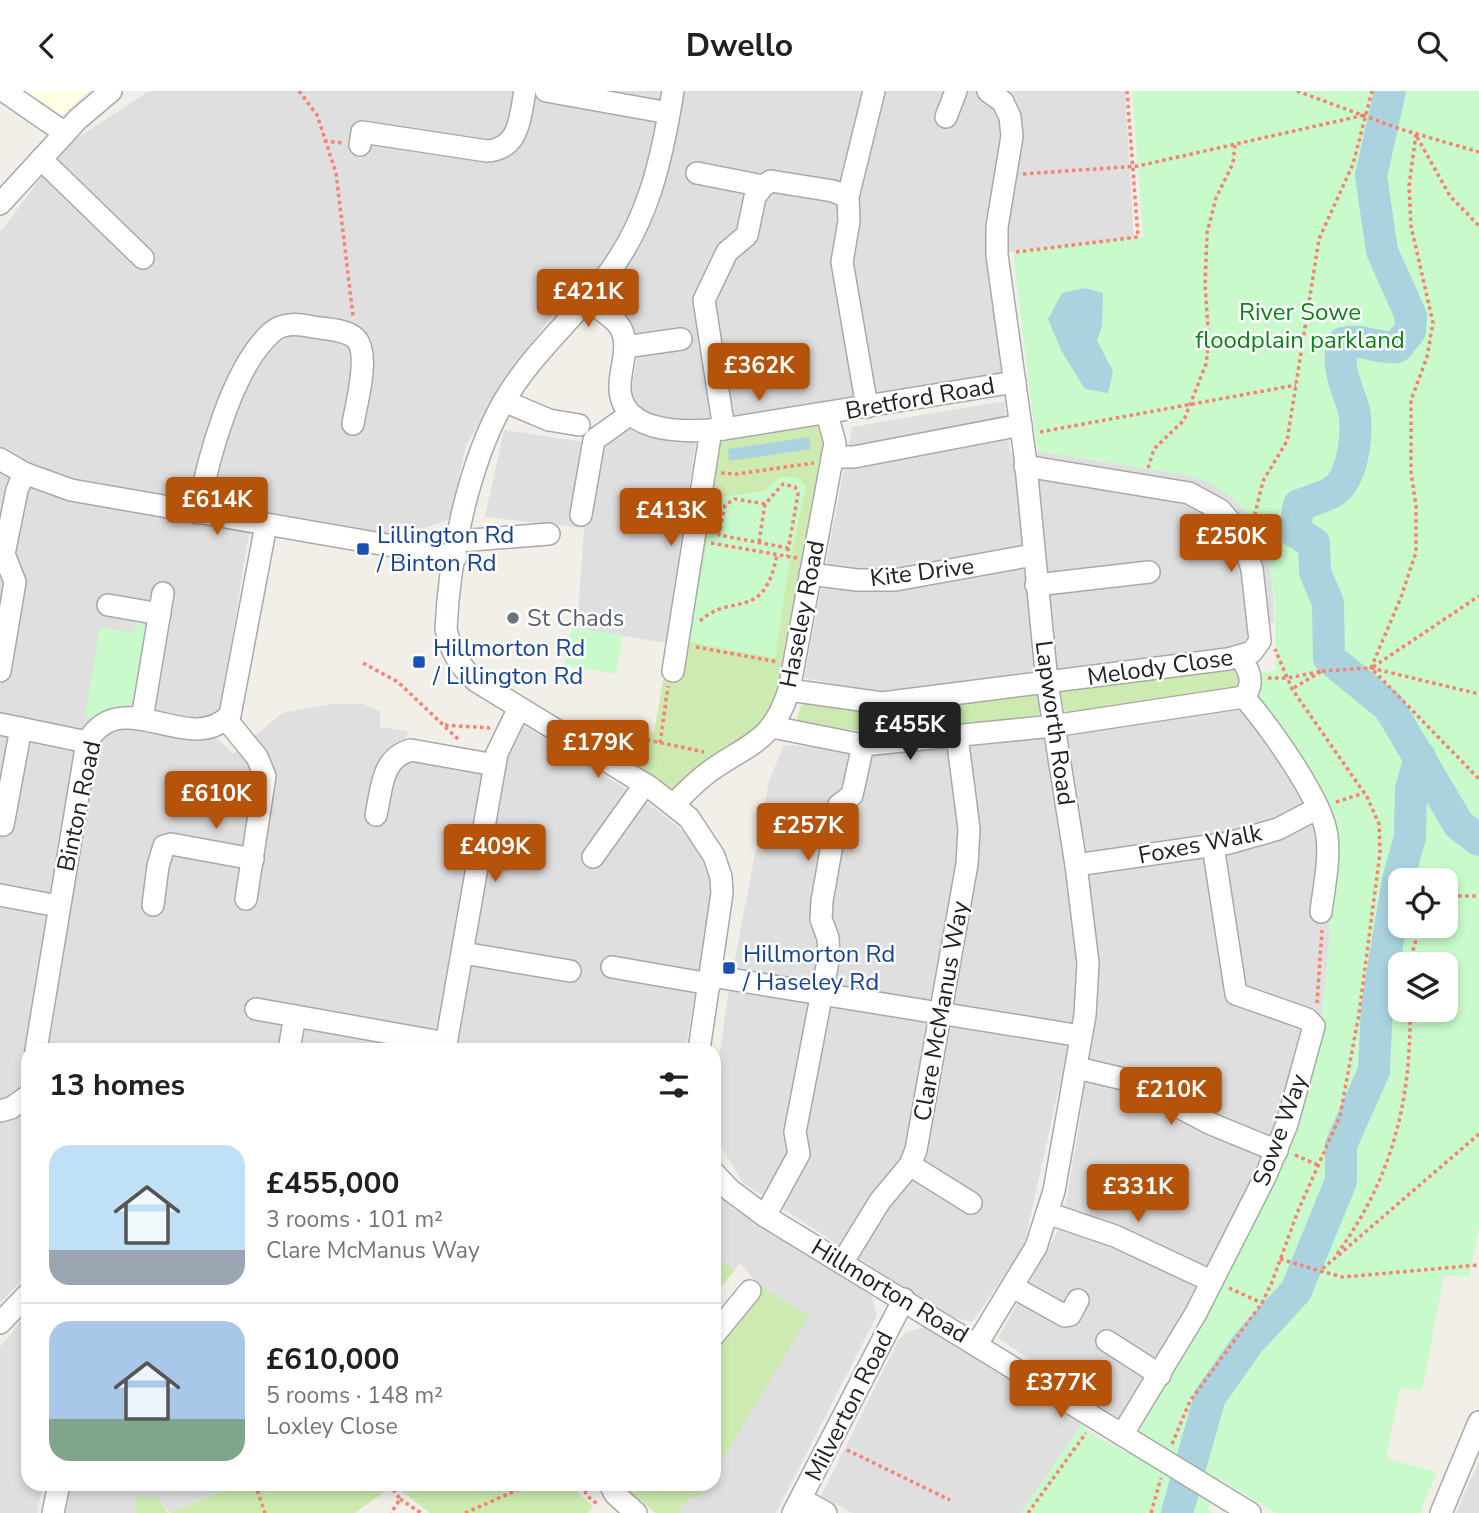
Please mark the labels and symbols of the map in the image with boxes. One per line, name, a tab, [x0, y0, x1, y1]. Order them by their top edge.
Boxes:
pin: £421K	[539, 269, 637, 329]
park label: River Sowe floodplain parkland	[1195, 296, 1405, 356]
pin: £362K	[710, 343, 808, 403]
street label: Bretford Road	[843, 369, 997, 427]
pin: £614K	[168, 477, 266, 537]
pin: £413K	[622, 489, 720, 548]
pin: £250K	[1182, 515, 1280, 574]
place label: Lillington Rd / Binton Rd	[376, 519, 514, 579]
street label: Haseley Road	[772, 538, 832, 690]
marker: Lillington Rd / Binton Rd	[355, 541, 371, 557]
street label: Kite Drive	[868, 550, 976, 594]
place label: St Chads	[527, 602, 624, 634]
marker: St Chads	[505, 610, 521, 626]
place label: Hillmorton Rd / Lillington Rd	[432, 632, 585, 692]
street label: Lapworth Road	[1028, 638, 1082, 808]
street label: Melody Close	[1085, 641, 1235, 693]
marker: Hillmorton Rd / Lillington Rd	[411, 654, 427, 670]
pin: £455K	[861, 703, 959, 762]
pin: £179K	[549, 721, 647, 780]
street label: Binton Road	[50, 738, 108, 874]
pin: £610K	[167, 771, 265, 831]
pin: £257K	[759, 803, 857, 863]
street label: Foxes Walk	[1135, 816, 1266, 872]
pin: £409K	[446, 825, 544, 884]
street label: Clare McManus Way	[906, 898, 976, 1124]
place label: Hillmorton Rd / Haseley Rd	[742, 938, 895, 998]
marker: Hillmorton Rd / Haseley Rd	[721, 960, 737, 976]
pin: £210K	[1122, 1067, 1220, 1127]
street label: Sowe Way	[1245, 1069, 1315, 1190]
pin: £331K	[1089, 1165, 1187, 1224]
street label: Hillmorton Road	[805, 1231, 975, 1351]
street label: Milverton Road	[797, 1326, 901, 1486]
pin: £377K	[1012, 1361, 1110, 1420]

